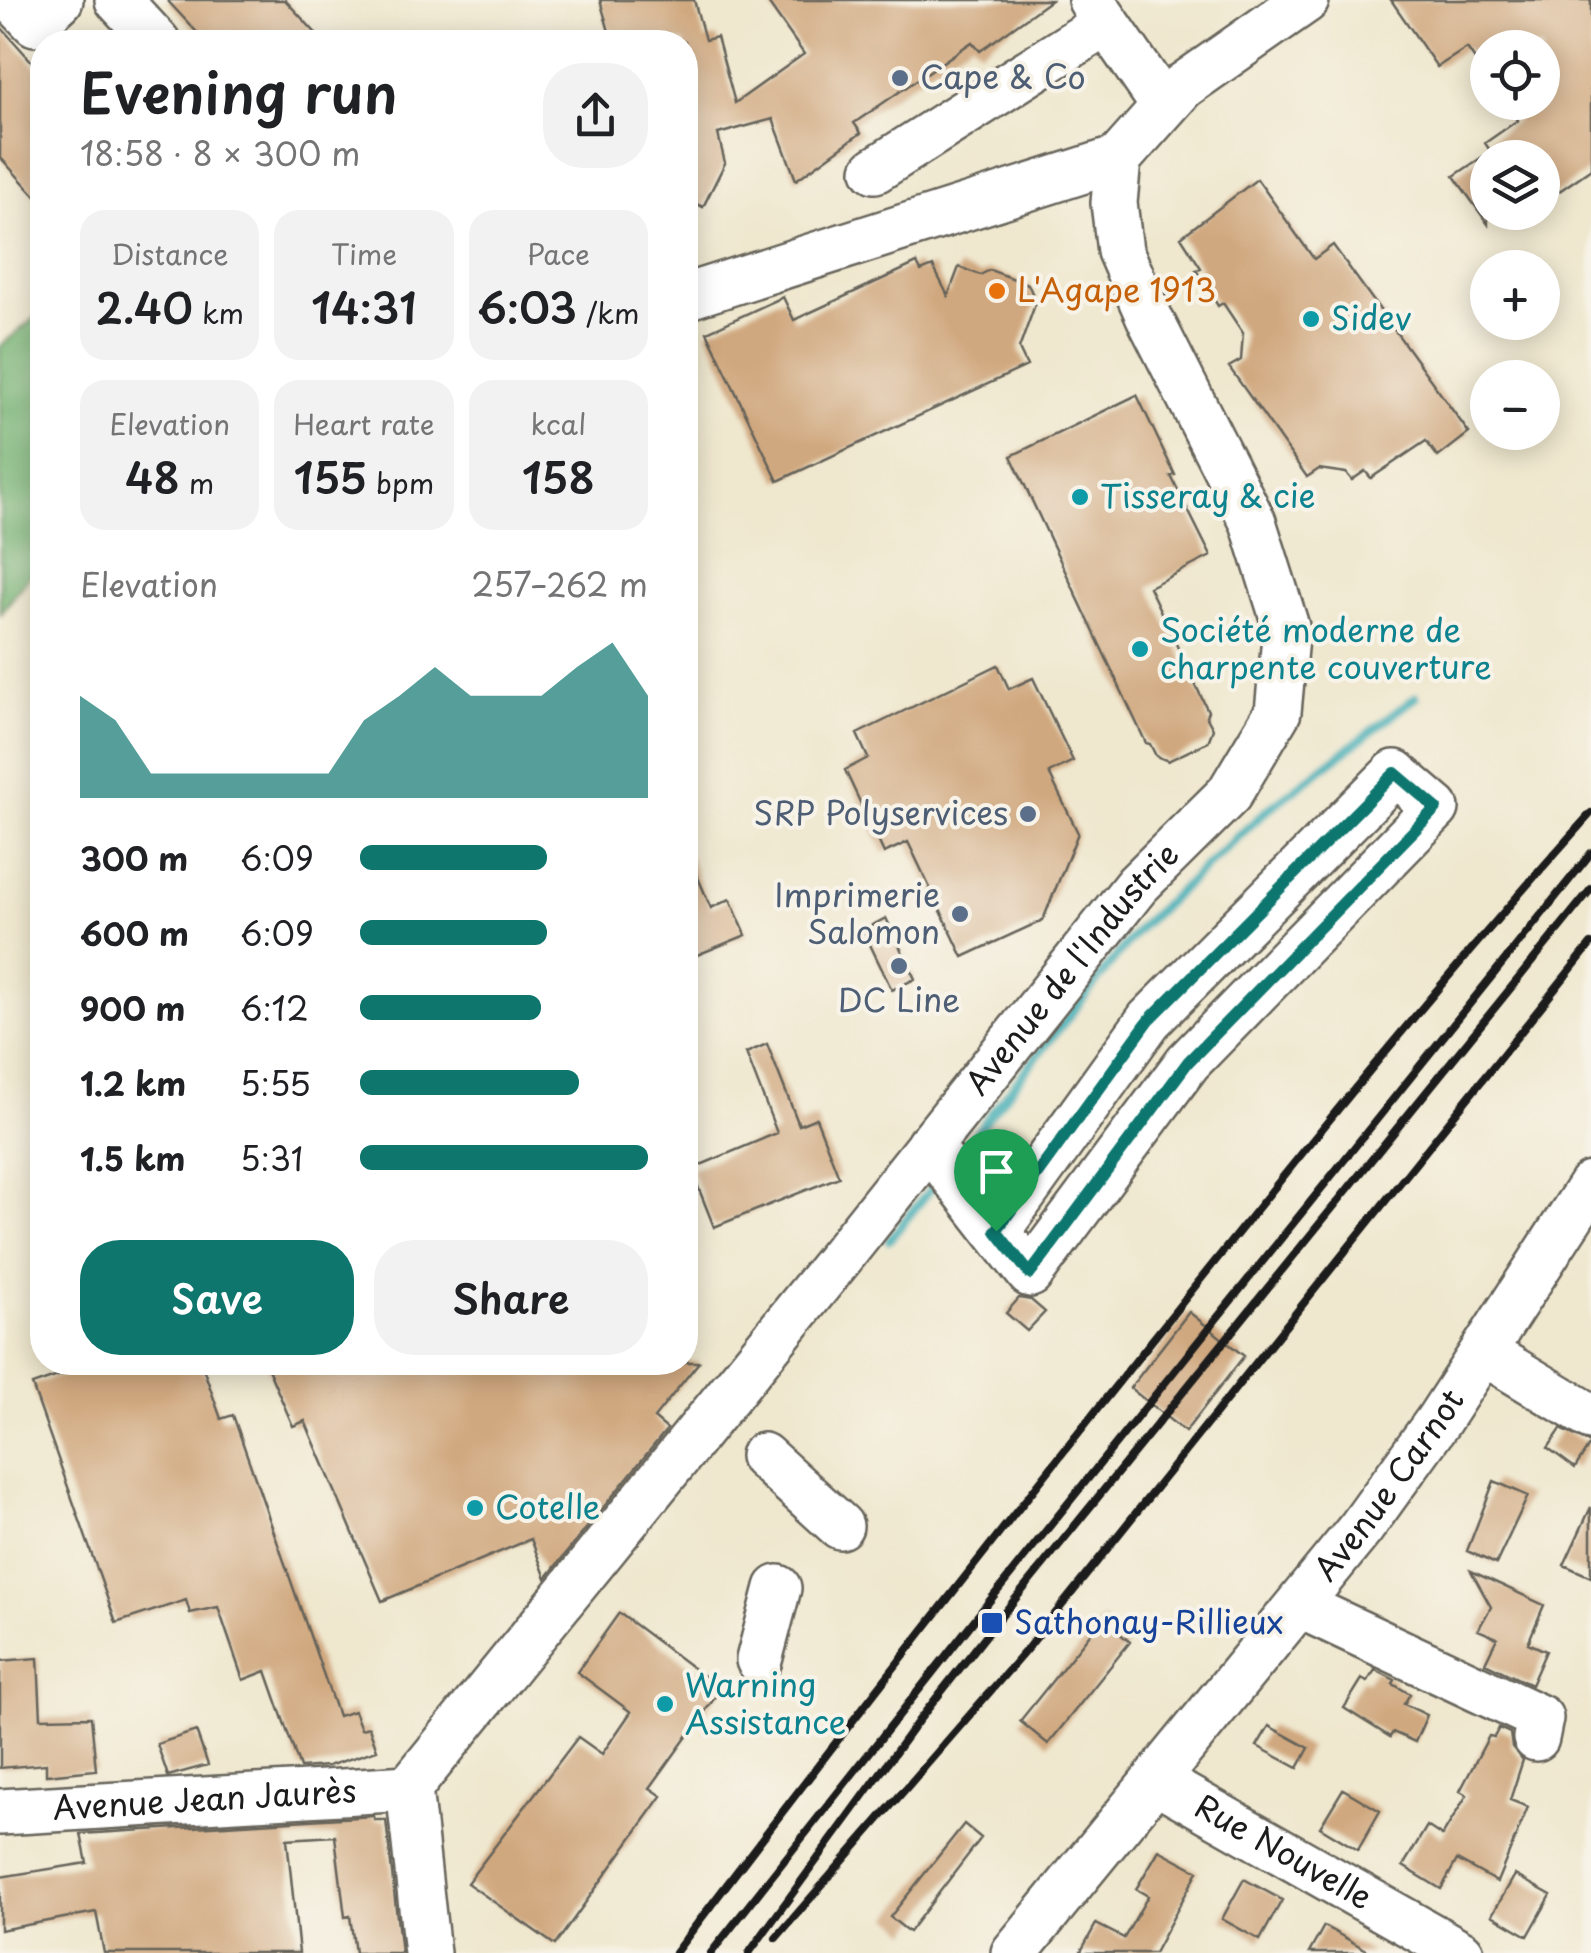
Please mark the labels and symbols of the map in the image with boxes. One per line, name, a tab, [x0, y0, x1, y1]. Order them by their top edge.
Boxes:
place label: Cape & Co	[920, 52, 1086, 100]
marker: Cape & Co	[889, 67, 911, 89]
place label: L'Agape 1913	[1017, 265, 1216, 313]
marker: L'Agape 1913	[986, 280, 1008, 302]
place label: Sidev	[1331, 293, 1412, 341]
marker: Sidev	[1300, 308, 1322, 330]
place label: Tisseray & cie	[1100, 471, 1316, 519]
marker: Tisseray & cie	[1069, 486, 1091, 508]
place label: Société moderne de charpente couverture	[1160, 605, 1492, 690]
marker: Société moderne de charpente couverture	[1129, 638, 1151, 660]
place label: SRP Polyservices	[753, 788, 1008, 836]
marker: SRP Polyservices	[1017, 803, 1039, 825]
street label: Avenue de l'Industrie	[953, 830, 1189, 1104]
place label: Imprimerie Salomon	[775, 870, 940, 955]
marker: Imprimerie Salomon	[949, 903, 971, 925]
marker: DC Line	[888, 955, 910, 977]
place label: DC Line	[838, 975, 960, 1023]
pin	[954, 1129, 1039, 1232]
street label: Avenue Carnot	[1301, 1379, 1475, 1590]
place label: Cotelle	[495, 1482, 600, 1530]
marker: Cotelle	[464, 1497, 486, 1519]
place label: Sathonay-Rillieux	[1014, 1597, 1283, 1645]
marker: Sathonay-Rillieux	[979, 1610, 1005, 1636]
place label: Warning Assistance	[685, 1660, 846, 1745]
marker: Warning Assistance	[654, 1693, 676, 1715]
street label: Avenue Jean Jaurès	[51, 1765, 358, 1831]
street label: Rue Nouvelle	[1187, 1781, 1382, 1920]

